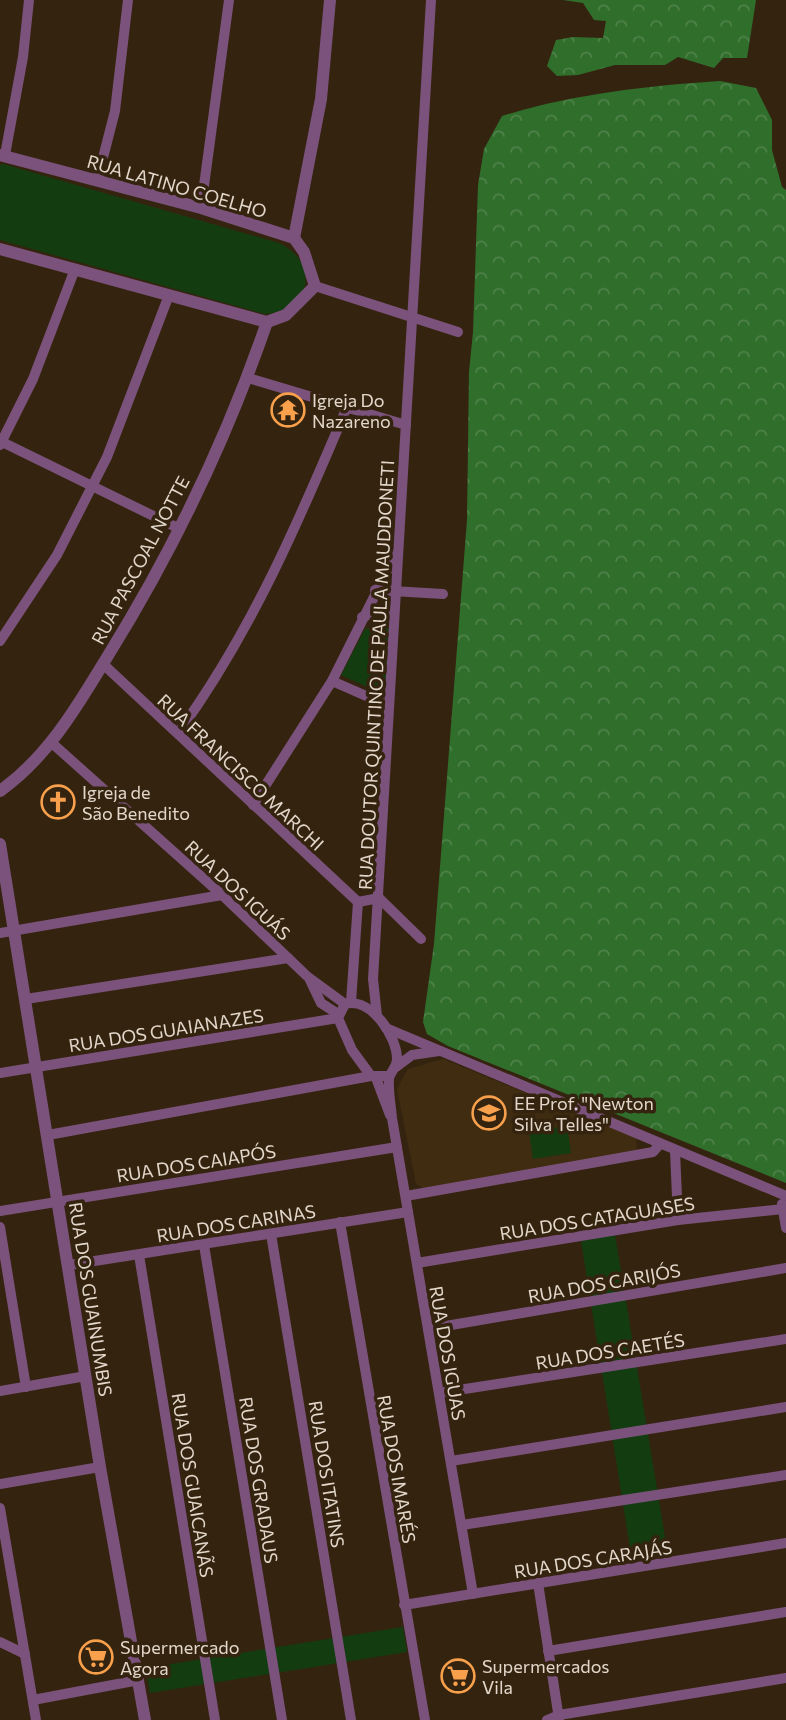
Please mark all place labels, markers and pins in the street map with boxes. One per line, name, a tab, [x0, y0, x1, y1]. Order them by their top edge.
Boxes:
place label: Igreja Do Nazareno	[312, 389, 391, 432]
temple icon: Igreja Do Nazareno	[269, 391, 307, 429]
place label: Igreja de São Benedito	[82, 781, 190, 824]
church icon: Igreja de São Benedito	[39, 783, 77, 821]
place label: EE Prof. "Newton Silva Telles"	[514, 1092, 654, 1135]
school or university icon: EE Prof. "Newton Silva Telles"	[470, 1094, 508, 1132]
place label: Supermercado Agora	[120, 1636, 240, 1679]
supermarket icon: Supermercado Agora	[77, 1638, 115, 1676]
place label: Supermercados Vila	[482, 1655, 610, 1698]
supermarket icon: Supermercados Vila	[439, 1657, 477, 1695]

